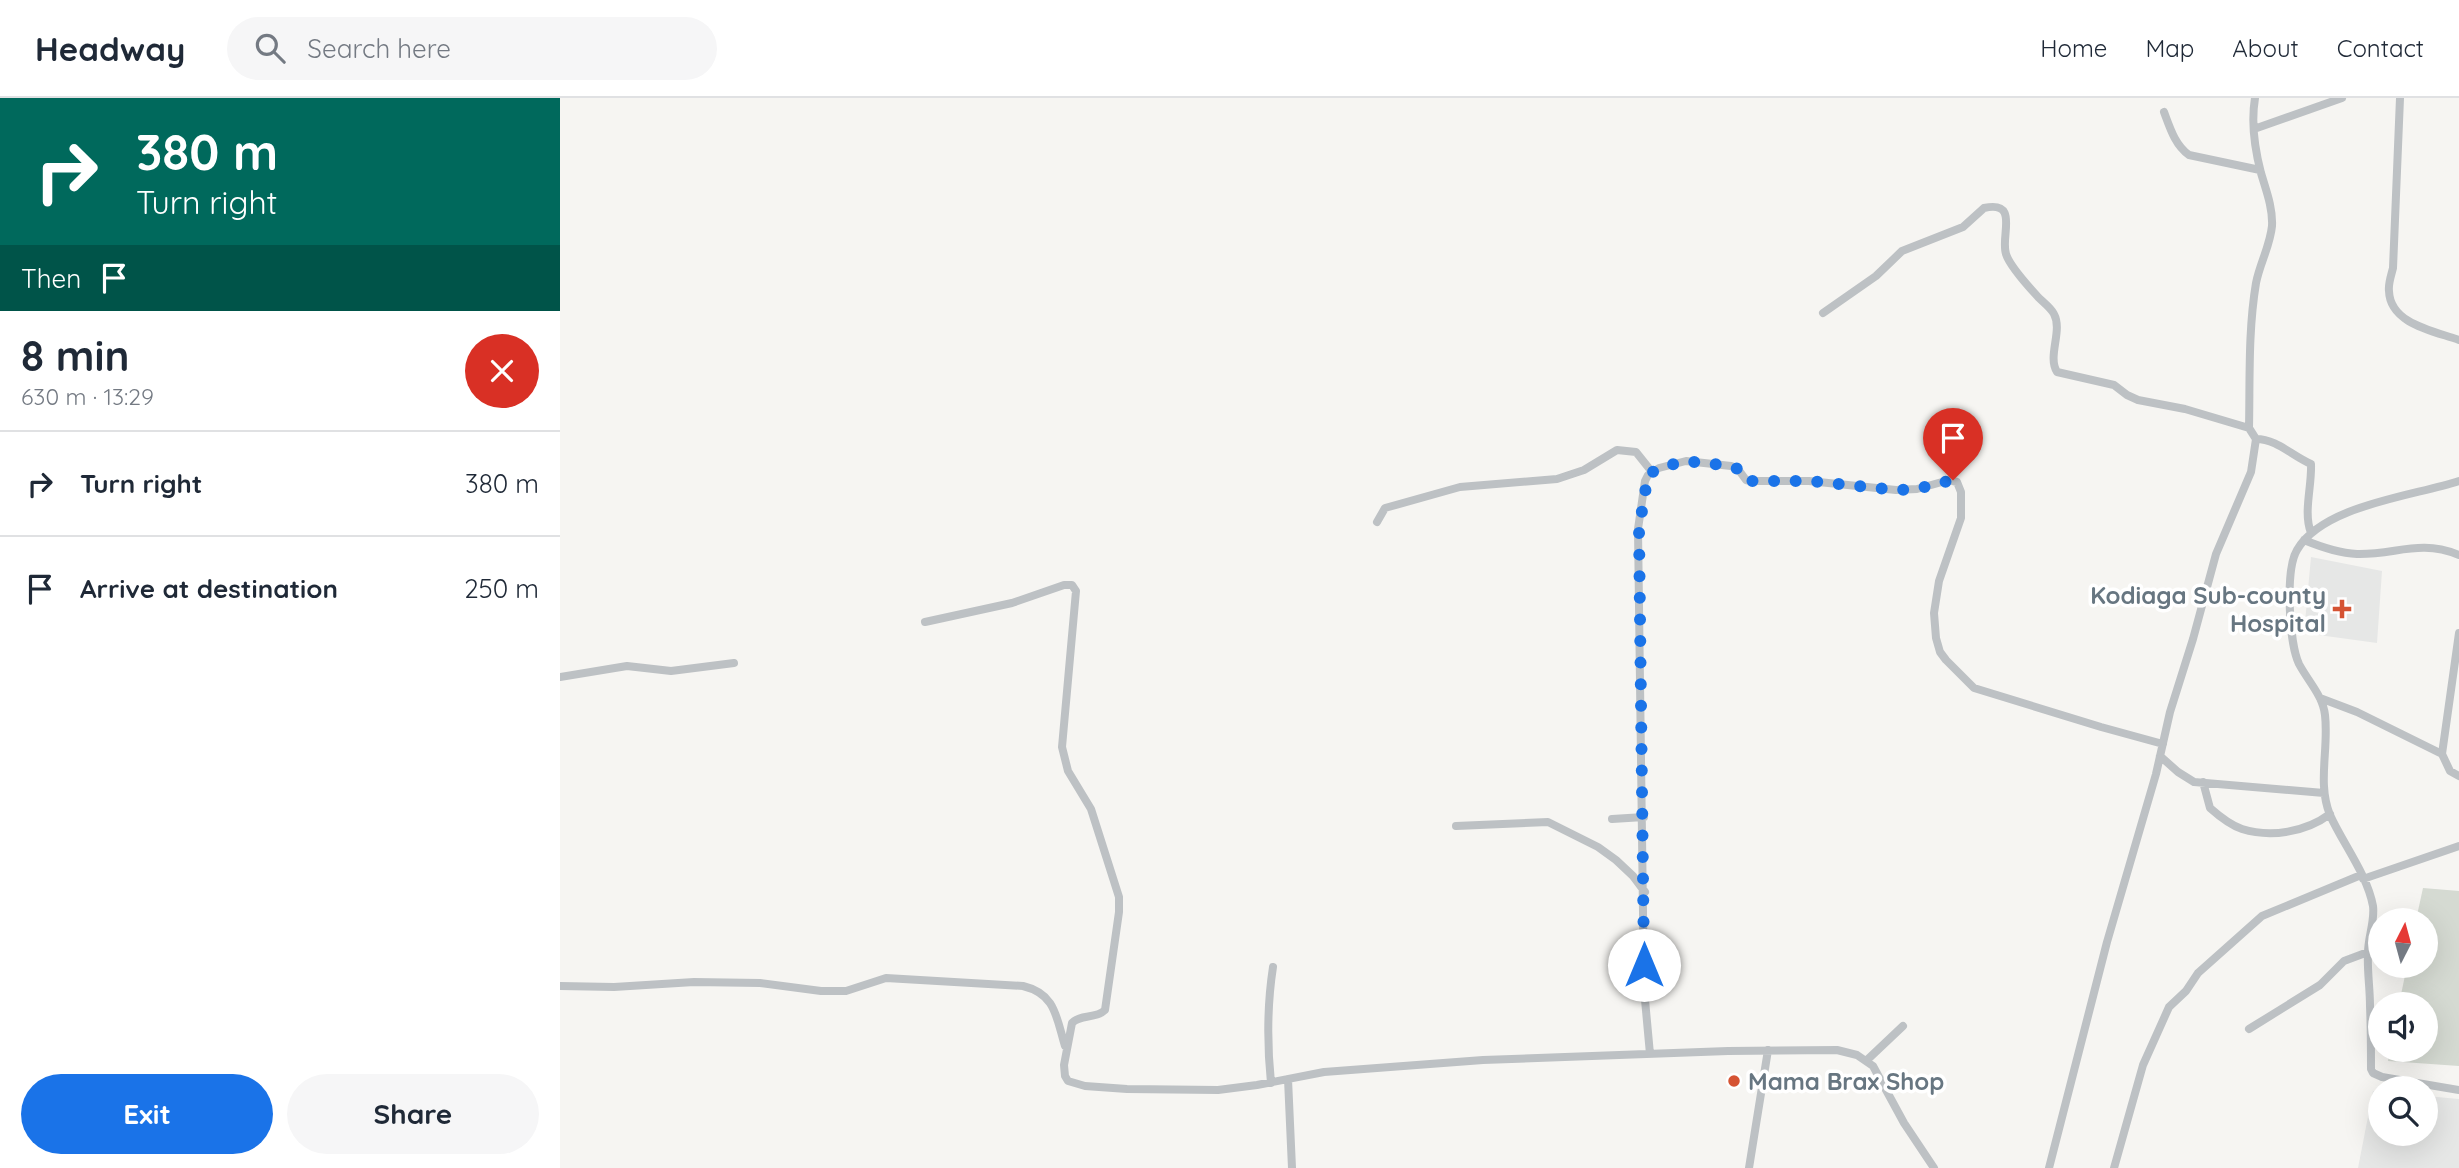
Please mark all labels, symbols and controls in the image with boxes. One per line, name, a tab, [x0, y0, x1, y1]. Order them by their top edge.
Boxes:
search box	[227, 17, 717, 80]
text: Headway	[35, 28, 185, 69]
icon: search	[251, 29, 289, 67]
text: Search here	[307, 32, 451, 65]
text: Home	[2040, 33, 2107, 63]
text: Map	[2145, 33, 2194, 63]
text: About	[2232, 33, 2299, 63]
text: Contact	[2337, 33, 2424, 63]
text: 380 m	[136, 121, 278, 182]
icon: right	[21, 126, 112, 217]
text: Turn right	[136, 182, 277, 222]
icon: arrive	[95, 259, 133, 297]
text: Then	[21, 262, 81, 295]
text: 8 min	[21, 329, 129, 382]
button: close	[465, 334, 539, 408]
text: 630 m · 13:29	[21, 382, 154, 411]
pin	[1923, 408, 1983, 480]
icon: arrive	[1934, 419, 1972, 457]
icon: right	[21, 465, 59, 503]
text: Turn right	[80, 467, 202, 500]
text: 380 m	[465, 467, 539, 500]
icon: arrive	[21, 570, 59, 608]
text: Arrive at destination	[80, 572, 338, 605]
text: 250 m	[464, 572, 539, 605]
place label: Kodiaga Sub-county Hospital	[2090, 580, 2326, 638]
marker: Kodiaga Sub-county Hospital	[2332, 599, 2352, 619]
north arrow	[2368, 908, 2438, 978]
map controls	[2368, 908, 2438, 1146]
position arrow	[1607, 928, 1681, 1002]
button: sound	[2368, 992, 2438, 1062]
place label: Mama Brax Shop	[1748, 1066, 1944, 1096]
marker: Mama Brax Shop	[1726, 1073, 1742, 1089]
button: Exit	[21, 1074, 273, 1154]
button: Share	[287, 1074, 539, 1154]
button: search	[2368, 1076, 2438, 1146]

